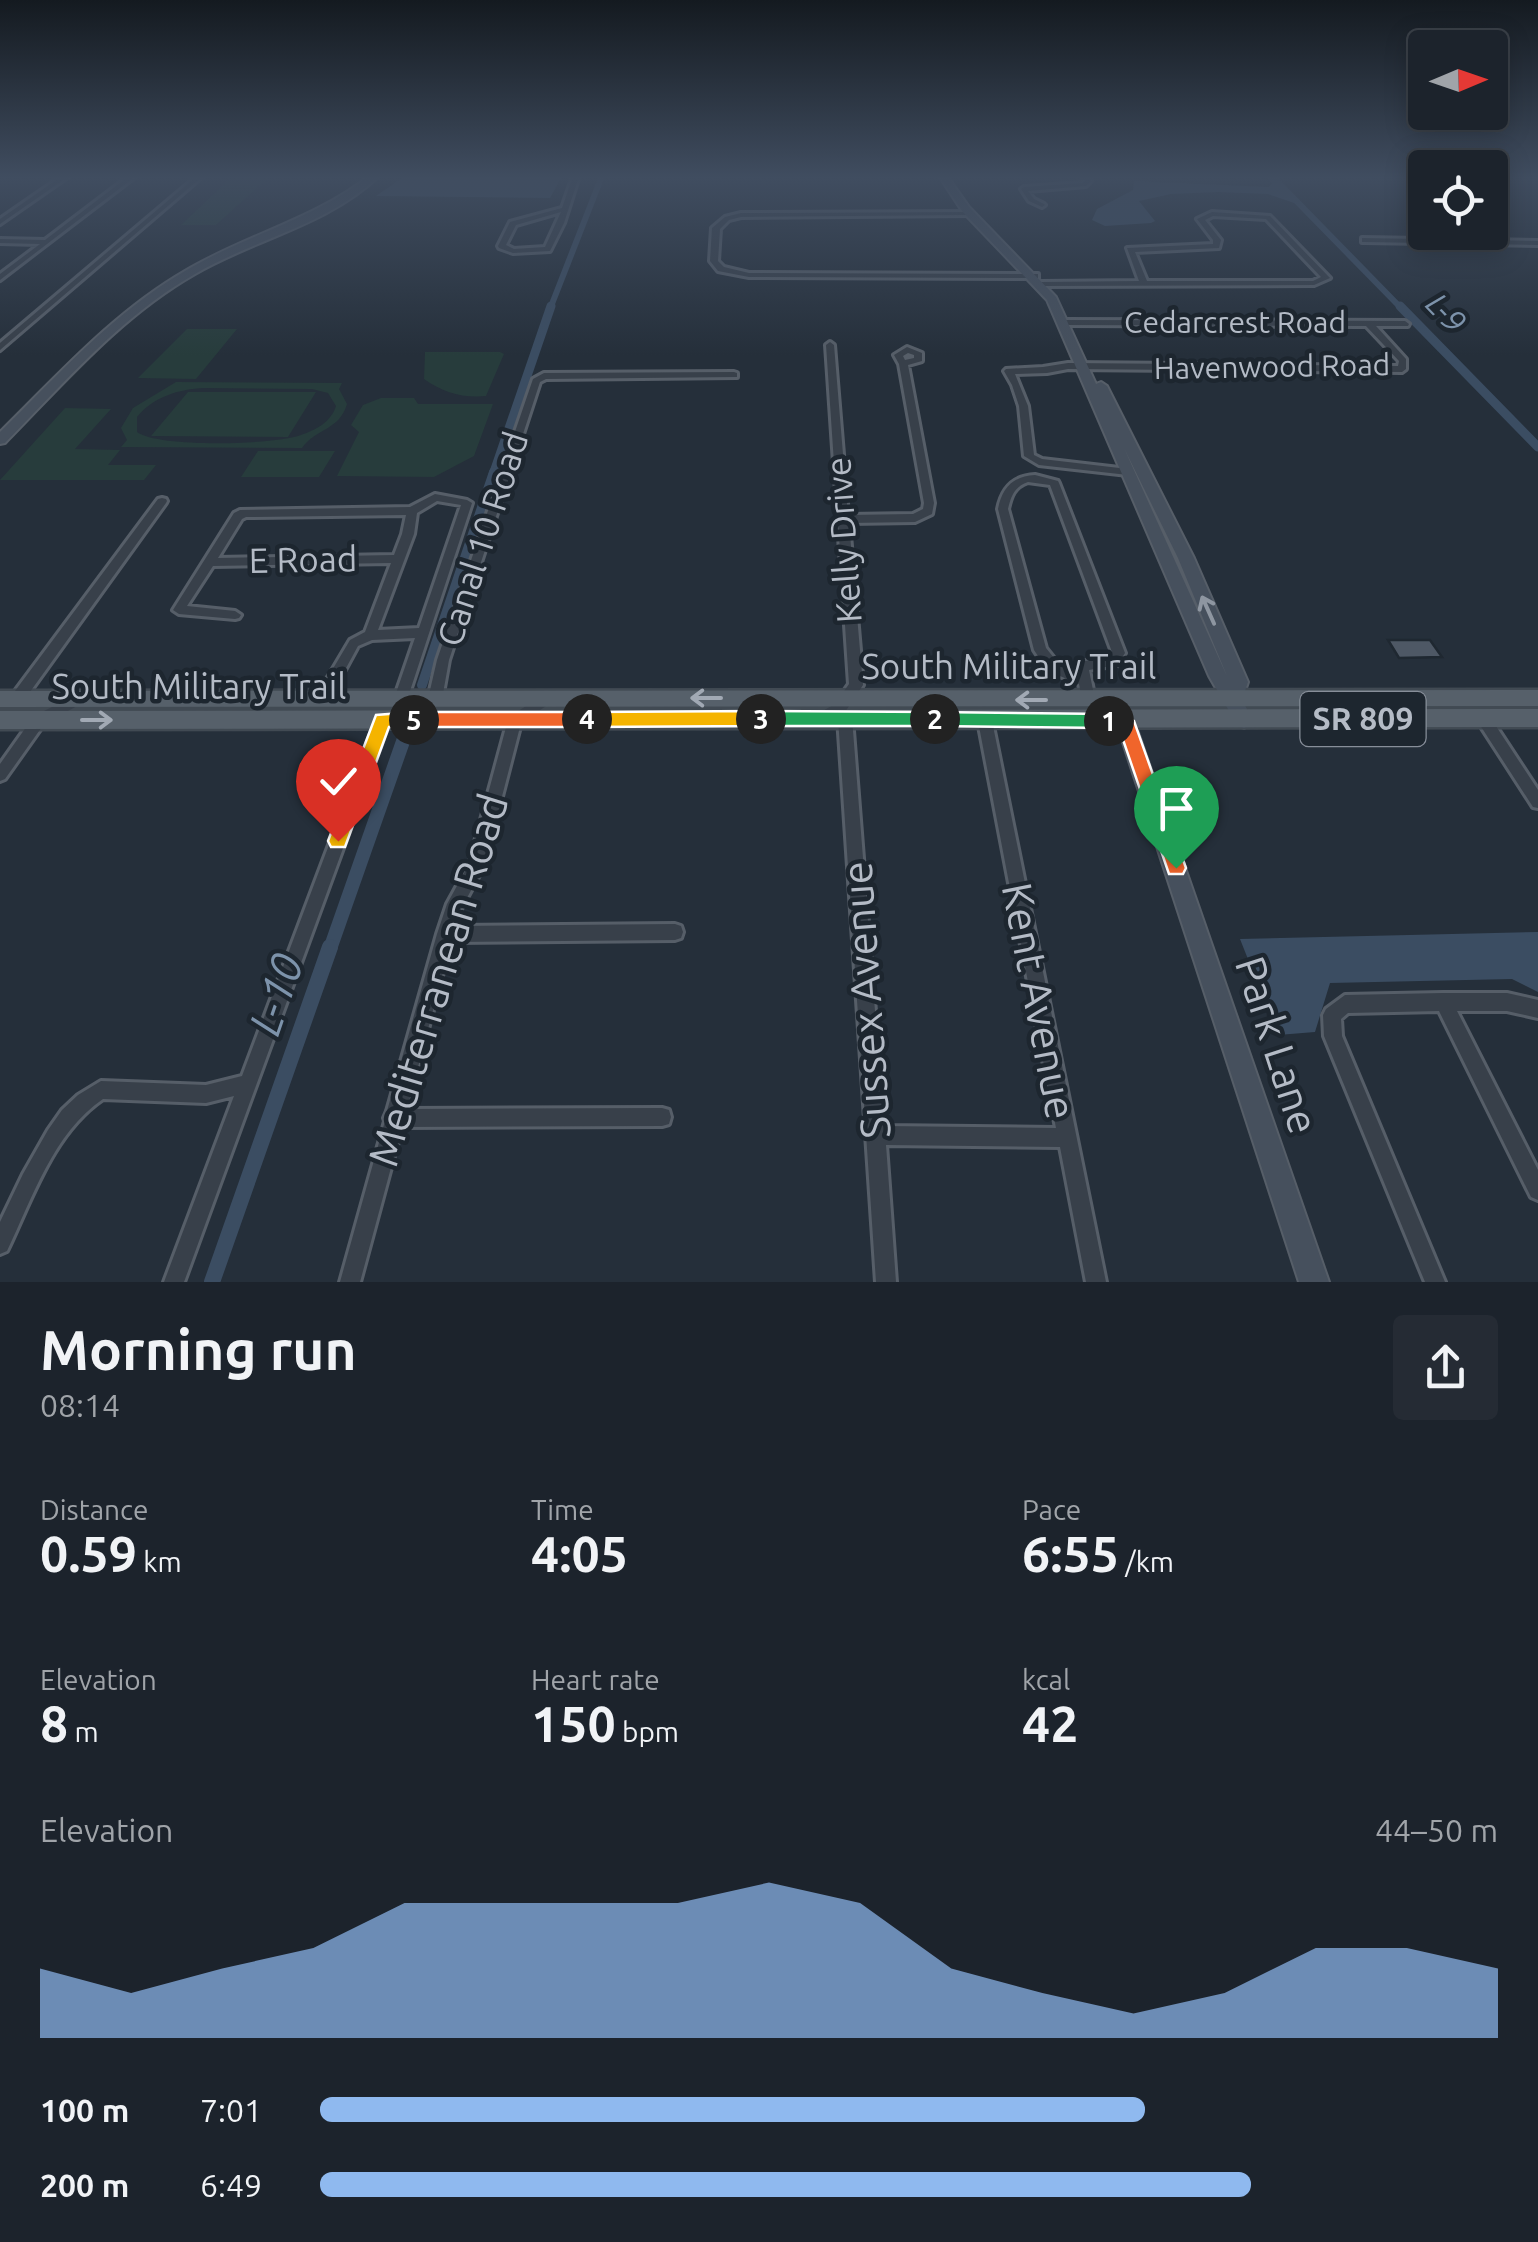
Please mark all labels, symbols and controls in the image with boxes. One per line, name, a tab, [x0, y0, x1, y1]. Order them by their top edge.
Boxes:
north arrow	[1408, 30, 1508, 130]
map controls	[1408, 30, 1508, 250]
button: locate	[1408, 150, 1508, 250]
water label: L-9	[1420, 285, 1474, 339]
street label: Cedarcrest Road	[1124, 305, 1346, 339]
street label: Havenwood Road	[1153, 347, 1390, 385]
street label: Canal 10 Road	[429, 427, 535, 651]
street label: Kelly Drive	[817, 456, 869, 624]
street label: E Road	[248, 538, 357, 580]
one-way arrow	[1198, 595, 1216, 626]
street label: South Military Trail	[862, 646, 1156, 686]
street label: South Military Trail	[52, 666, 346, 706]
one-way arrow	[691, 688, 724, 708]
one-way arrow	[1015, 690, 1048, 710]
road number: SR 809	[1300, 692, 1426, 746]
pin: 4	[562, 694, 612, 744]
pin: 3	[736, 694, 786, 744]
pin: 2	[910, 694, 960, 744]
pin: 5	[389, 695, 439, 745]
pin: 1	[1084, 696, 1134, 746]
text: 4	[579, 703, 595, 734]
text: 3	[753, 703, 769, 734]
text: 2	[927, 703, 943, 734]
text: 5	[406, 704, 422, 735]
text: 1	[1101, 705, 1117, 736]
one-way arrow	[80, 710, 113, 730]
pin	[296, 739, 381, 842]
icon: check	[311, 754, 366, 809]
pin	[1134, 766, 1219, 869]
icon: arrive	[1149, 781, 1204, 836]
street label: Mediterranean Road	[359, 788, 517, 1172]
street label: Sussex Avenue	[832, 860, 899, 1140]
street label: Kent Avenue	[994, 879, 1085, 1123]
water label: L-10	[238, 946, 313, 1041]
street label: Park Lane	[1227, 950, 1328, 1139]
button: share	[1393, 1315, 1498, 1420]
text: Morning run	[40, 1319, 357, 1380]
text: 08:14	[40, 1387, 120, 1423]
text: Distance	[40, 1494, 148, 1525]
text: Time	[531, 1494, 594, 1525]
text: Pace	[1022, 1494, 1081, 1525]
text: 0.59	[40, 1525, 137, 1581]
text: 4:05	[531, 1525, 628, 1581]
text: 6:55	[1022, 1525, 1119, 1581]
text: km	[137, 1546, 182, 1577]
text: /km	[1119, 1546, 1174, 1577]
text: Elevation	[40, 1664, 157, 1695]
text: Heart rate	[531, 1664, 660, 1695]
text: kcal	[1022, 1664, 1070, 1695]
text: 8	[40, 1695, 68, 1751]
text: 150	[531, 1695, 616, 1751]
text: 42	[1022, 1695, 1078, 1751]
text: m	[68, 1716, 99, 1747]
text: bpm	[616, 1716, 679, 1747]
text: Elevation	[40, 1812, 173, 1848]
text: 44–50 m	[1375, 1812, 1498, 1848]
text: 100 m	[40, 2092, 129, 2128]
text: 7:01	[200, 2092, 262, 2128]
text: 200 m	[40, 2167, 129, 2203]
text: 6:49	[200, 2167, 262, 2203]

